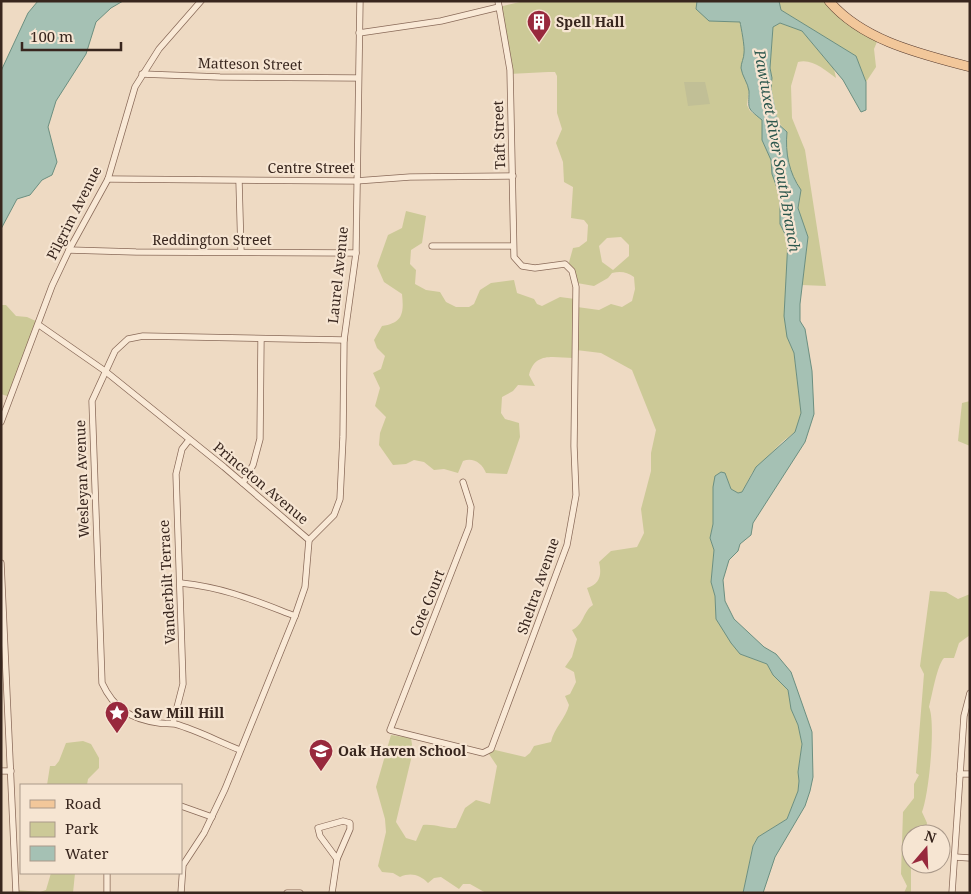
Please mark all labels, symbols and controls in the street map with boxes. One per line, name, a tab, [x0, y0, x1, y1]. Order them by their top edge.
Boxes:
building icon: Spell Hall	[526, 9, 552, 43]
place label: Spell Hall	[556, 12, 624, 31]
scale bar	[22, 20, 121, 52]
text: 100 m	[30, 26, 73, 46]
water label: Pawtuxet River South Branch	[750, 47, 806, 254]
street label: Matteson Street	[198, 53, 302, 74]
street label: Taft Street	[488, 100, 509, 170]
street label: Centre Street	[268, 158, 354, 177]
street label: Pilgrim Avenue	[42, 163, 105, 263]
street label: Laurel Avenue	[323, 225, 352, 324]
street label: Reddington Street	[152, 230, 272, 249]
street label: Wesleyan Avenue	[70, 420, 93, 538]
street label: Princeton Avenue	[210, 437, 313, 528]
street label: Vanderbilt Terrace	[154, 519, 179, 645]
street label: Sheltra Avenue	[512, 535, 563, 637]
street label: Cote Court	[405, 567, 448, 639]
place icon: Saw Mill Hill	[104, 700, 130, 734]
place label: Saw Mill Hill	[134, 703, 224, 722]
school or university icon: Oak Haven School	[308, 738, 334, 772]
place label: Oak Haven School	[338, 741, 466, 760]
legend	[20, 784, 182, 874]
text: Road	[65, 793, 101, 813]
text: Park	[65, 818, 99, 838]
north arrow	[901, 824, 951, 874]
text: N	[922, 825, 939, 847]
text: Water	[65, 843, 108, 863]

